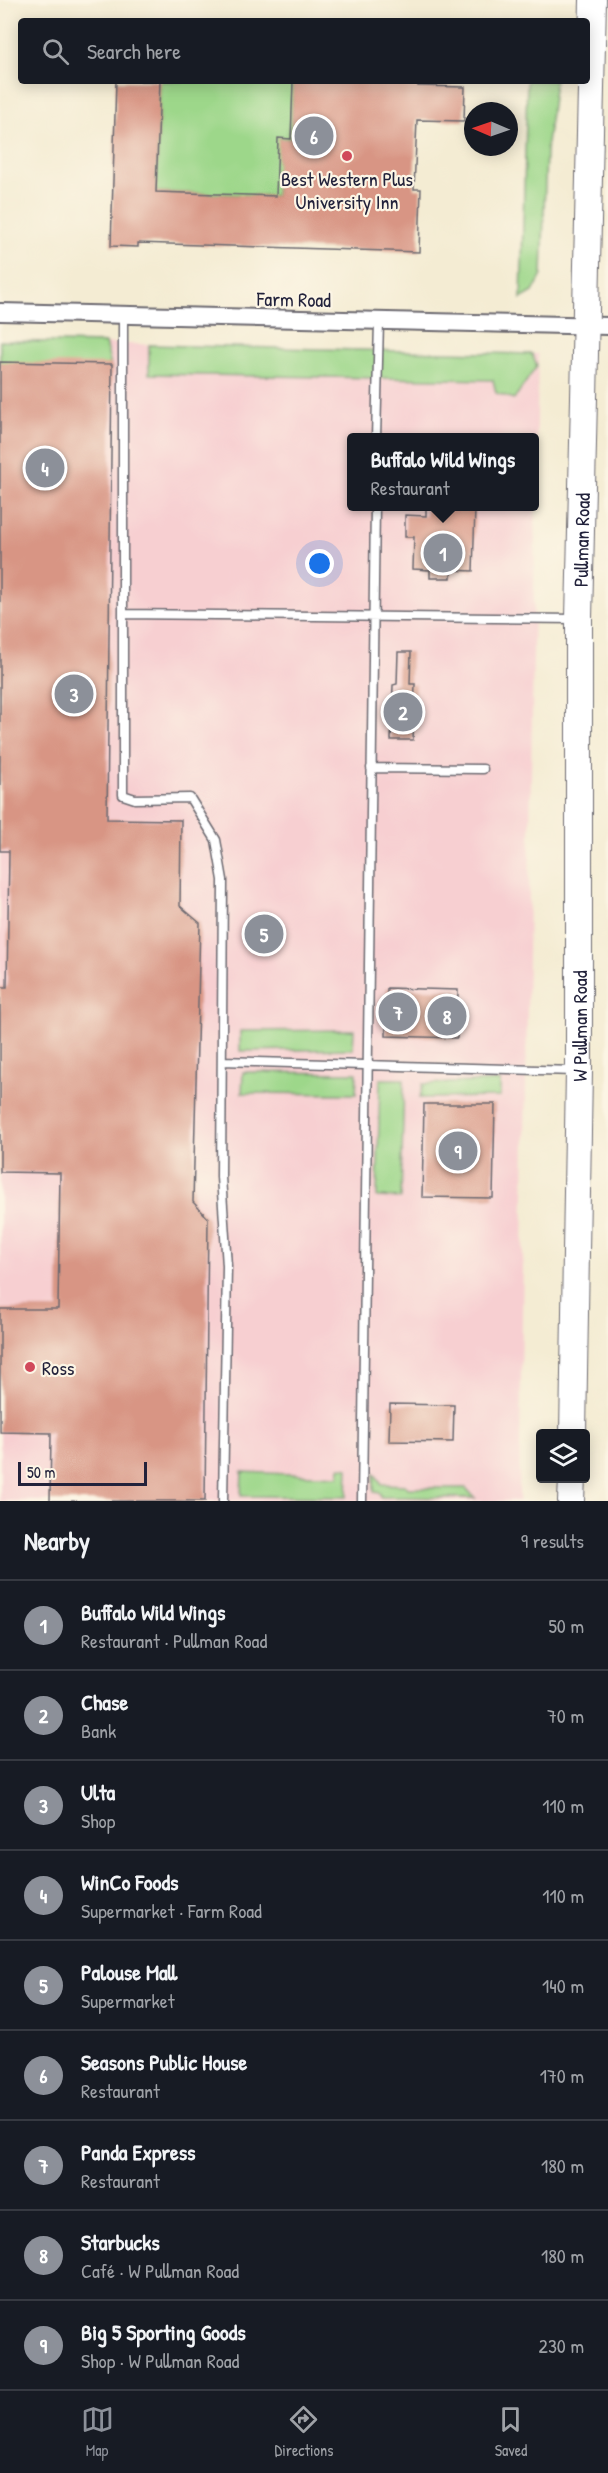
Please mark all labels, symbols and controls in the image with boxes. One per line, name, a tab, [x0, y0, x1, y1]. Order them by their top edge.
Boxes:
search box	[18, 18, 590, 84]
icon: search	[39, 35, 72, 68]
text: Search here	[87, 36, 181, 66]
north arrow	[464, 102, 518, 156]
pin: 6	[294, 114, 334, 158]
marker: Best Western Plus University Inn	[340, 149, 354, 163]
place label: Best Western Plus University Inn	[281, 165, 413, 215]
street label: Farm Road	[256, 285, 331, 313]
popup	[347, 433, 539, 511]
text: Buffalo Wild Wings	[371, 444, 515, 474]
pin: 4	[26, 446, 64, 490]
text: Restaurant	[371, 474, 450, 501]
street label: Pullman Road	[566, 493, 595, 587]
pin: 1	[424, 530, 462, 576]
your location	[305, 549, 334, 578]
pin: 3	[54, 672, 94, 716]
pin: 2	[384, 690, 422, 734]
pin: 5	[244, 912, 284, 956]
street label: W Pullman Road	[565, 970, 593, 1082]
pin: 7	[378, 990, 418, 1034]
pin: 8	[428, 994, 466, 1038]
pin: 9	[438, 1128, 478, 1174]
place label: Ross	[42, 1354, 75, 1381]
marker: Ross	[23, 1360, 37, 1374]
map controls	[536, 1429, 590, 1483]
button: layers	[536, 1429, 590, 1483]
scale bar	[18, 1459, 147, 1486]
text: 50 m	[27, 1461, 56, 1483]
text: Nearby	[24, 1523, 90, 1558]
text: 9 results	[521, 1527, 584, 1554]
text: Buffalo Wild Wings	[81, 1597, 226, 1627]
text: 1	[40, 1612, 47, 1639]
text: 50 m	[548, 1612, 584, 1639]
text: Restaurant · Pullman Road	[81, 1627, 267, 1654]
text: Chase	[81, 1687, 128, 1717]
text: 2	[39, 1702, 48, 1729]
text: 70 m	[547, 1702, 584, 1729]
text: Bank	[81, 1717, 116, 1744]
text: Ulta	[81, 1777, 115, 1807]
text: 3	[39, 1792, 48, 1819]
text: 110 m	[542, 1792, 584, 1819]
text: Shop	[81, 1807, 115, 1834]
text: WinCo Foods	[81, 1867, 178, 1897]
text: 4	[40, 1882, 47, 1909]
text: 110 m	[542, 1882, 584, 1909]
text: Supermarket · Farm Road	[81, 1897, 262, 1924]
text: Palouse Mall	[81, 1957, 177, 1987]
text: 5	[39, 1972, 48, 1999]
text: 140 m	[542, 1972, 584, 1999]
text: Supermarket	[81, 1987, 175, 2014]
text: Seasons Public House	[81, 2047, 247, 2077]
text: 6	[40, 2062, 47, 2089]
text: 170 m	[540, 2062, 584, 2089]
text: Restaurant	[81, 2077, 160, 2104]
text: Panda Express	[81, 2137, 196, 2167]
text: 7	[39, 2152, 48, 2179]
text: 180 m	[541, 2152, 584, 2179]
text: Restaurant	[81, 2167, 160, 2194]
text: Starbucks	[81, 2227, 160, 2257]
text: 8	[39, 2242, 48, 2269]
text: 180 m	[541, 2242, 584, 2269]
text: Café · W Pullman Road	[81, 2257, 239, 2284]
text: Big 5 Sporting Goods	[81, 2317, 246, 2347]
text: 9	[40, 2332, 47, 2359]
text: 230 m	[539, 2332, 584, 2359]
text: Shop · W Pullman Road	[81, 2347, 239, 2374]
tab: Map	[81, 2403, 114, 2461]
tab: Directions	[275, 2403, 333, 2461]
tab: Saved	[494, 2403, 527, 2461]

